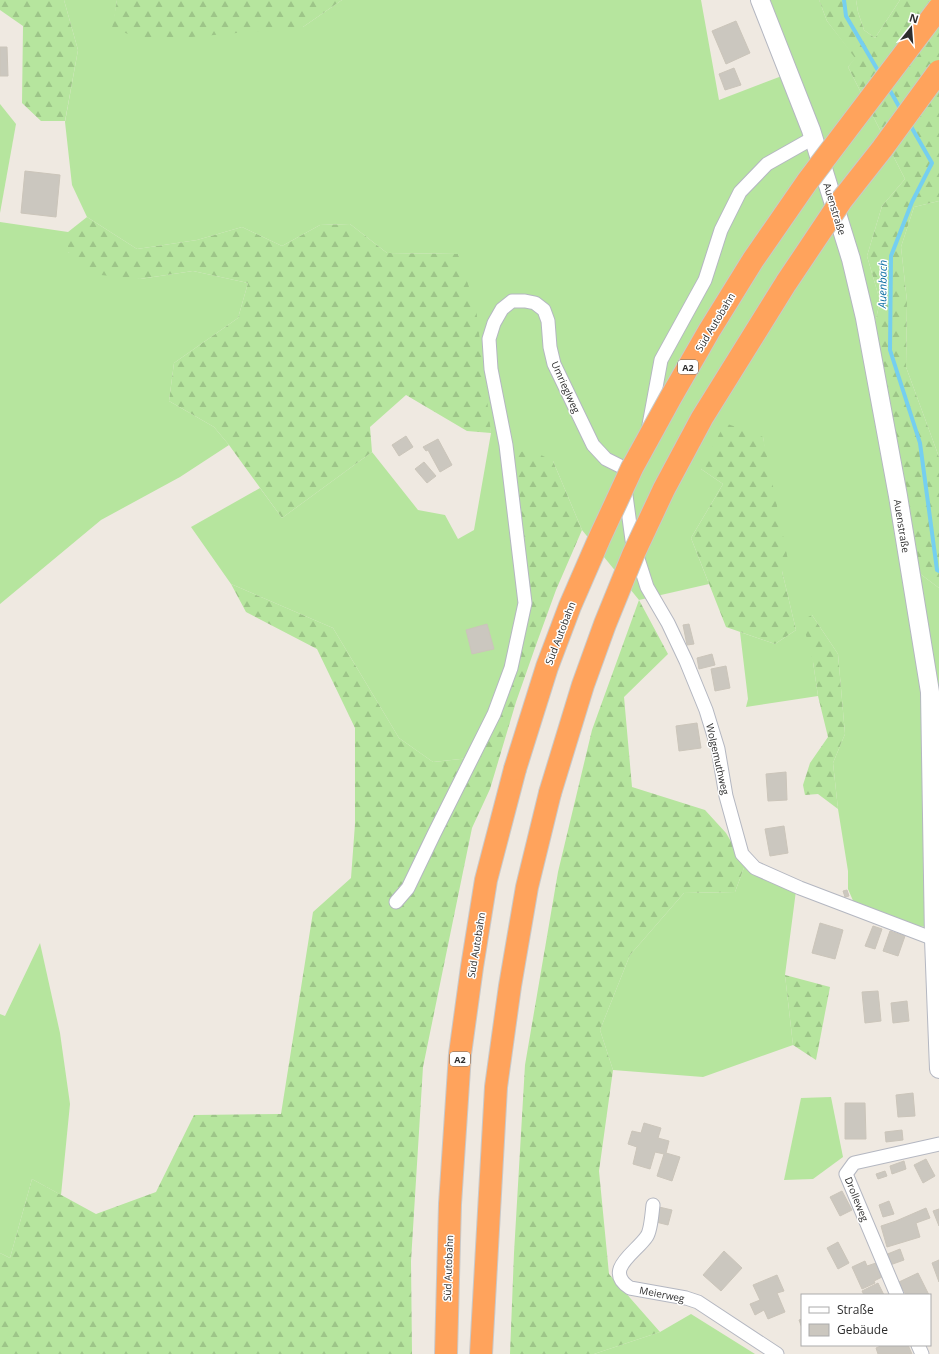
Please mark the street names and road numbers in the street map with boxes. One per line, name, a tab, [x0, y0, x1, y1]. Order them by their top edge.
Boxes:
street label: Auenstraße	[820, 181, 850, 237]
street label: Süd Autobahn	[692, 290, 738, 354]
street label: Umrieglweg	[548, 359, 584, 416]
road number: A2	[678, 360, 698, 374]
street label: Auenstraße	[891, 498, 913, 554]
street label: Süd Autobahn	[542, 600, 578, 666]
street label: Wolgemuthweg	[703, 722, 733, 797]
street label: Süd Autobahn	[464, 911, 488, 979]
road number: A2	[450, 1052, 470, 1066]
street label: Drolleweg	[842, 1175, 872, 1224]
street label: Süd Autobahn	[440, 1235, 456, 1301]
street label: Meierweg	[638, 1283, 686, 1305]

